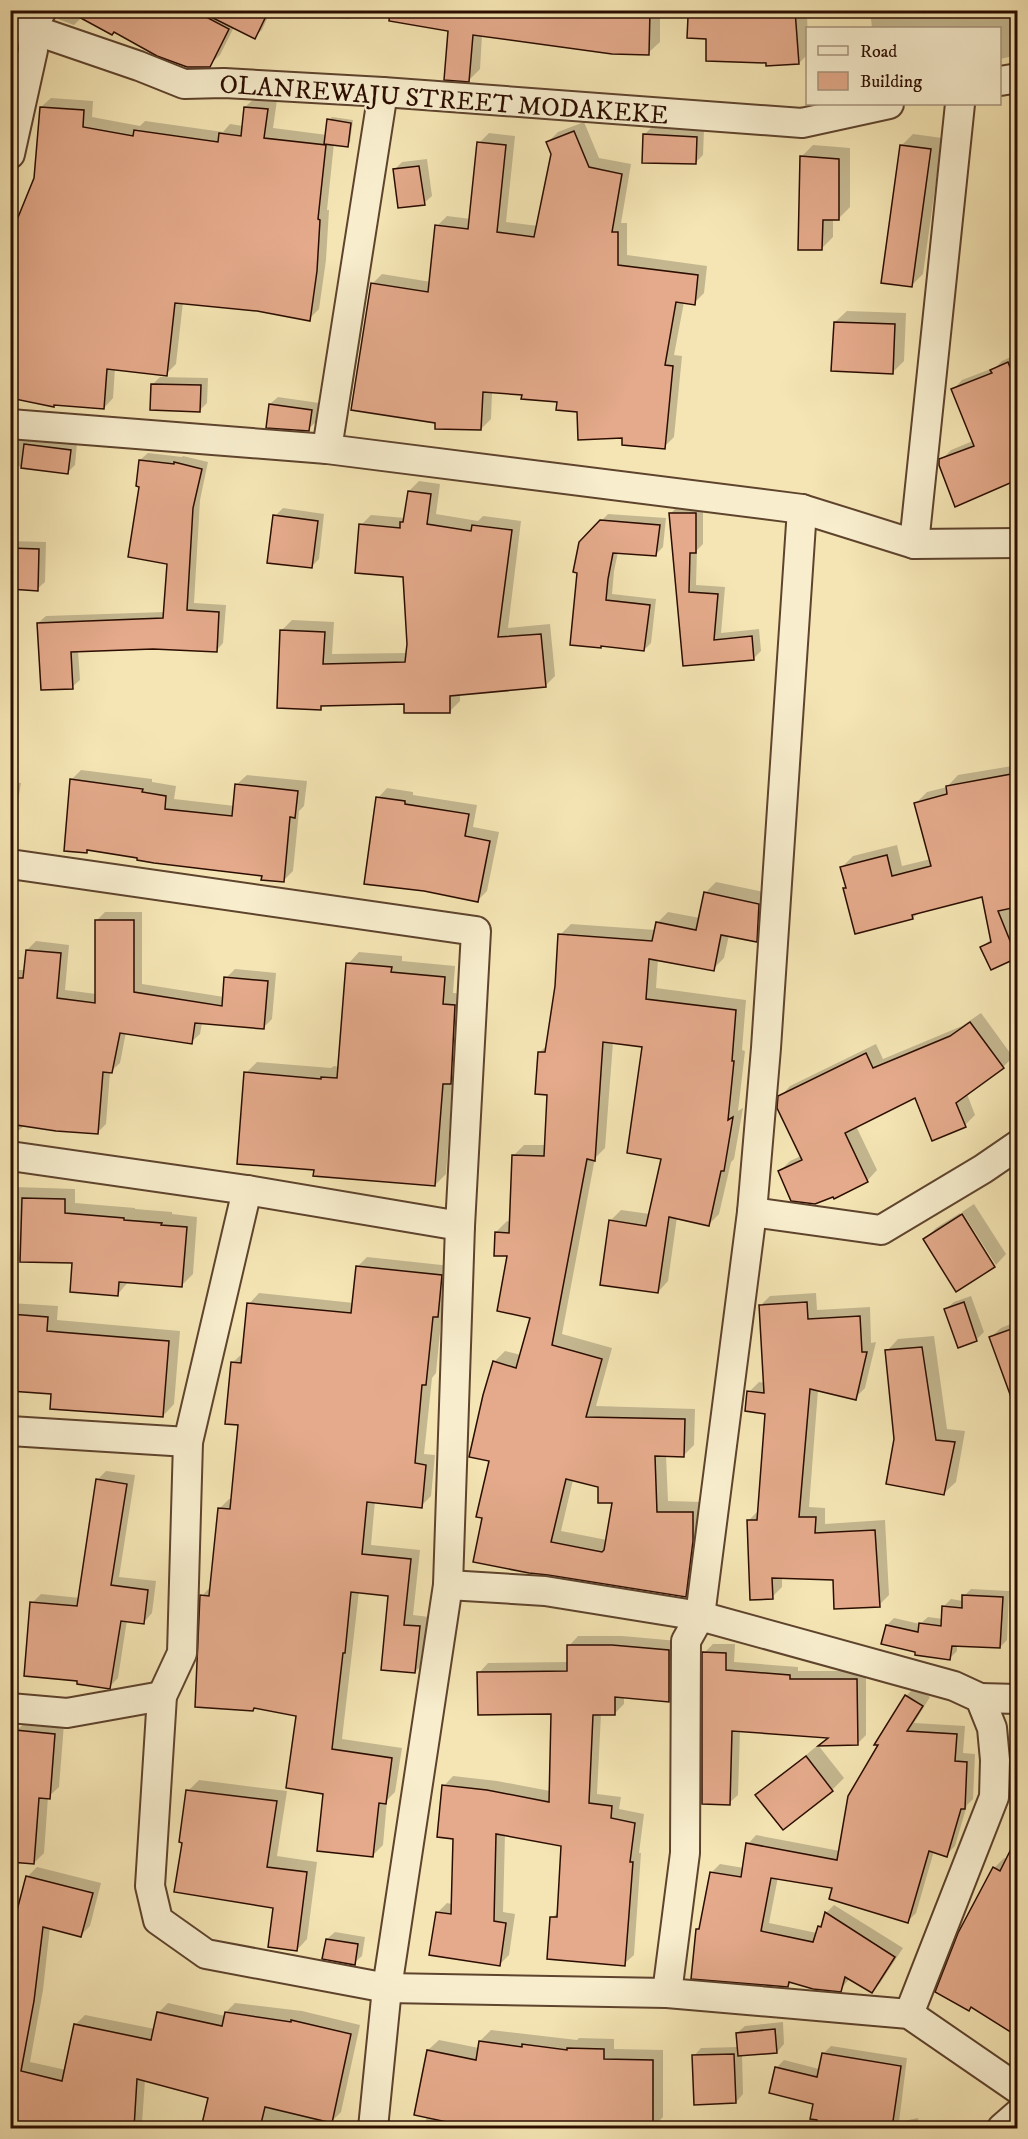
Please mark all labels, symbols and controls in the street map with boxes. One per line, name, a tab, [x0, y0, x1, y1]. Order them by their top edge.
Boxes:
legend	[806, 27, 1001, 105]
text: Road	[860, 41, 897, 63]
street label: OLANREWAJU STREET MODAKEKE	[218, 68, 669, 133]
text: Building	[860, 71, 922, 93]

